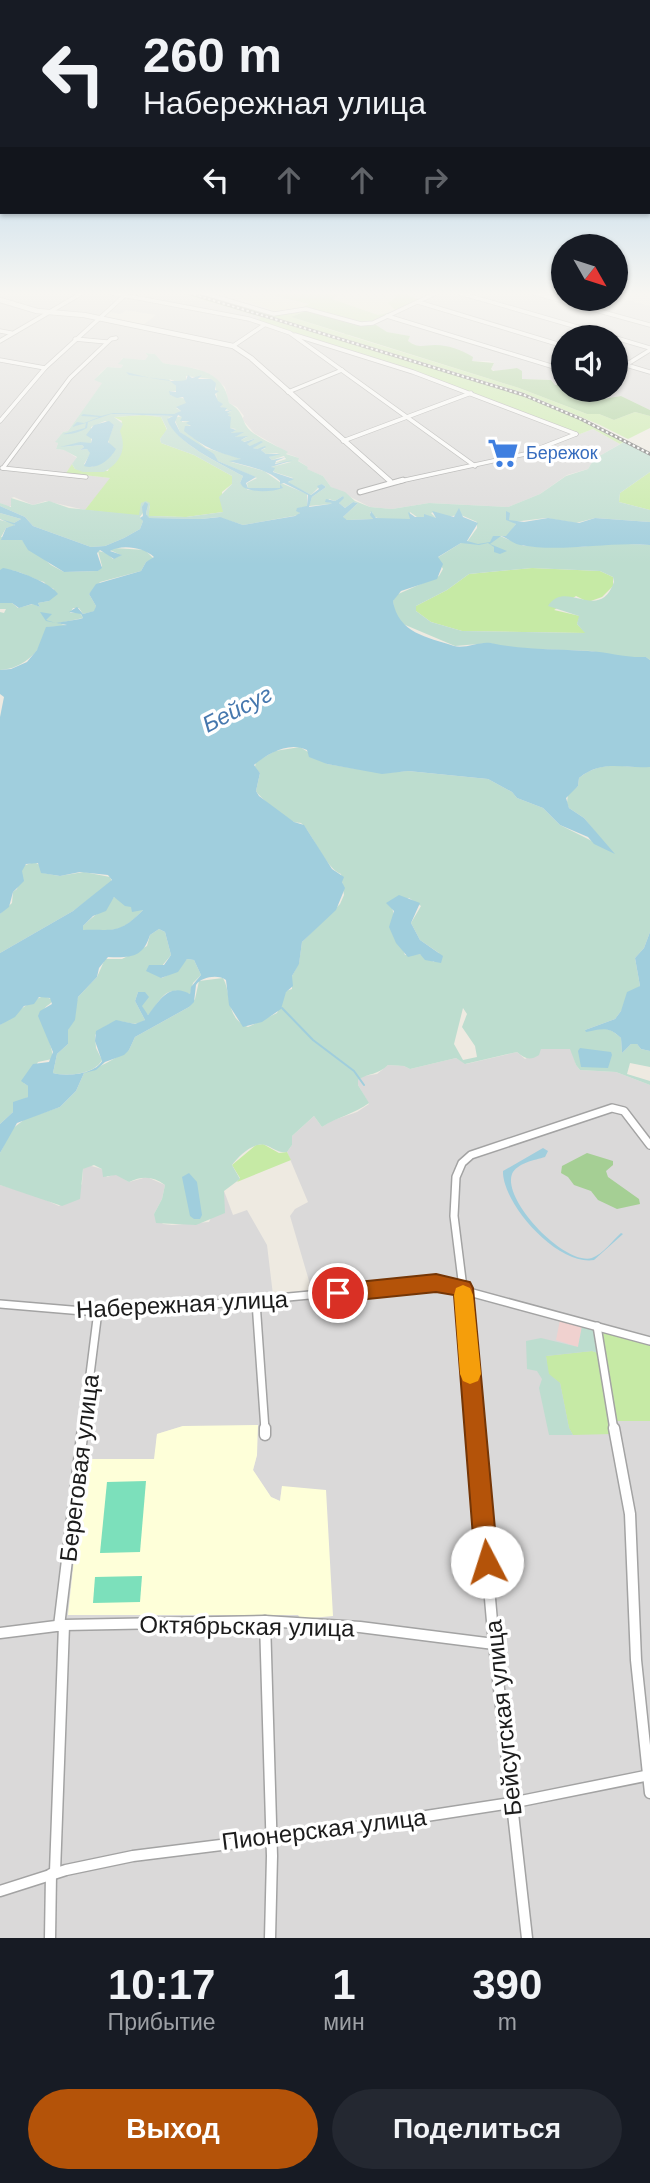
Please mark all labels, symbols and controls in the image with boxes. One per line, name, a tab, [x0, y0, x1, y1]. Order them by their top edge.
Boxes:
icon: left	[28, 28, 119, 119]
text: 260 m	[143, 28, 282, 82]
text: Набережная улица	[143, 85, 426, 121]
icon: left	[197, 161, 235, 199]
icon: ahead	[270, 161, 308, 199]
icon: ahead	[343, 161, 381, 199]
icon: right	[416, 161, 454, 199]
north arrow	[551, 234, 628, 312]
map controls	[551, 234, 628, 402]
button: sound	[551, 325, 628, 402]
supermarket icon: Бережок	[486, 436, 520, 470]
place label: Бережок	[526, 443, 598, 463]
water label: Бейсуг	[198, 680, 276, 738]
pin	[308, 1263, 368, 1323]
icon: arrive	[319, 1274, 357, 1312]
street label: Набережная улица	[75, 1285, 289, 1323]
street label: Береговая улица	[54, 1372, 104, 1563]
position arrow	[450, 1525, 524, 1599]
street label: Октябрьская улица	[139, 1611, 355, 1641]
street label: Бейсугская улица	[479, 1618, 527, 1817]
street label: Пионерская улица	[220, 1803, 429, 1855]
text: 10:17	[108, 1961, 215, 2008]
text: 1	[332, 1961, 356, 2008]
text: 390	[472, 1961, 542, 2008]
text: Прибытие	[108, 2009, 216, 2035]
text: мин	[323, 2009, 365, 2035]
text: m	[498, 2009, 517, 2035]
button: Выход	[28, 2089, 318, 2169]
button: Поделиться	[332, 2089, 622, 2169]

